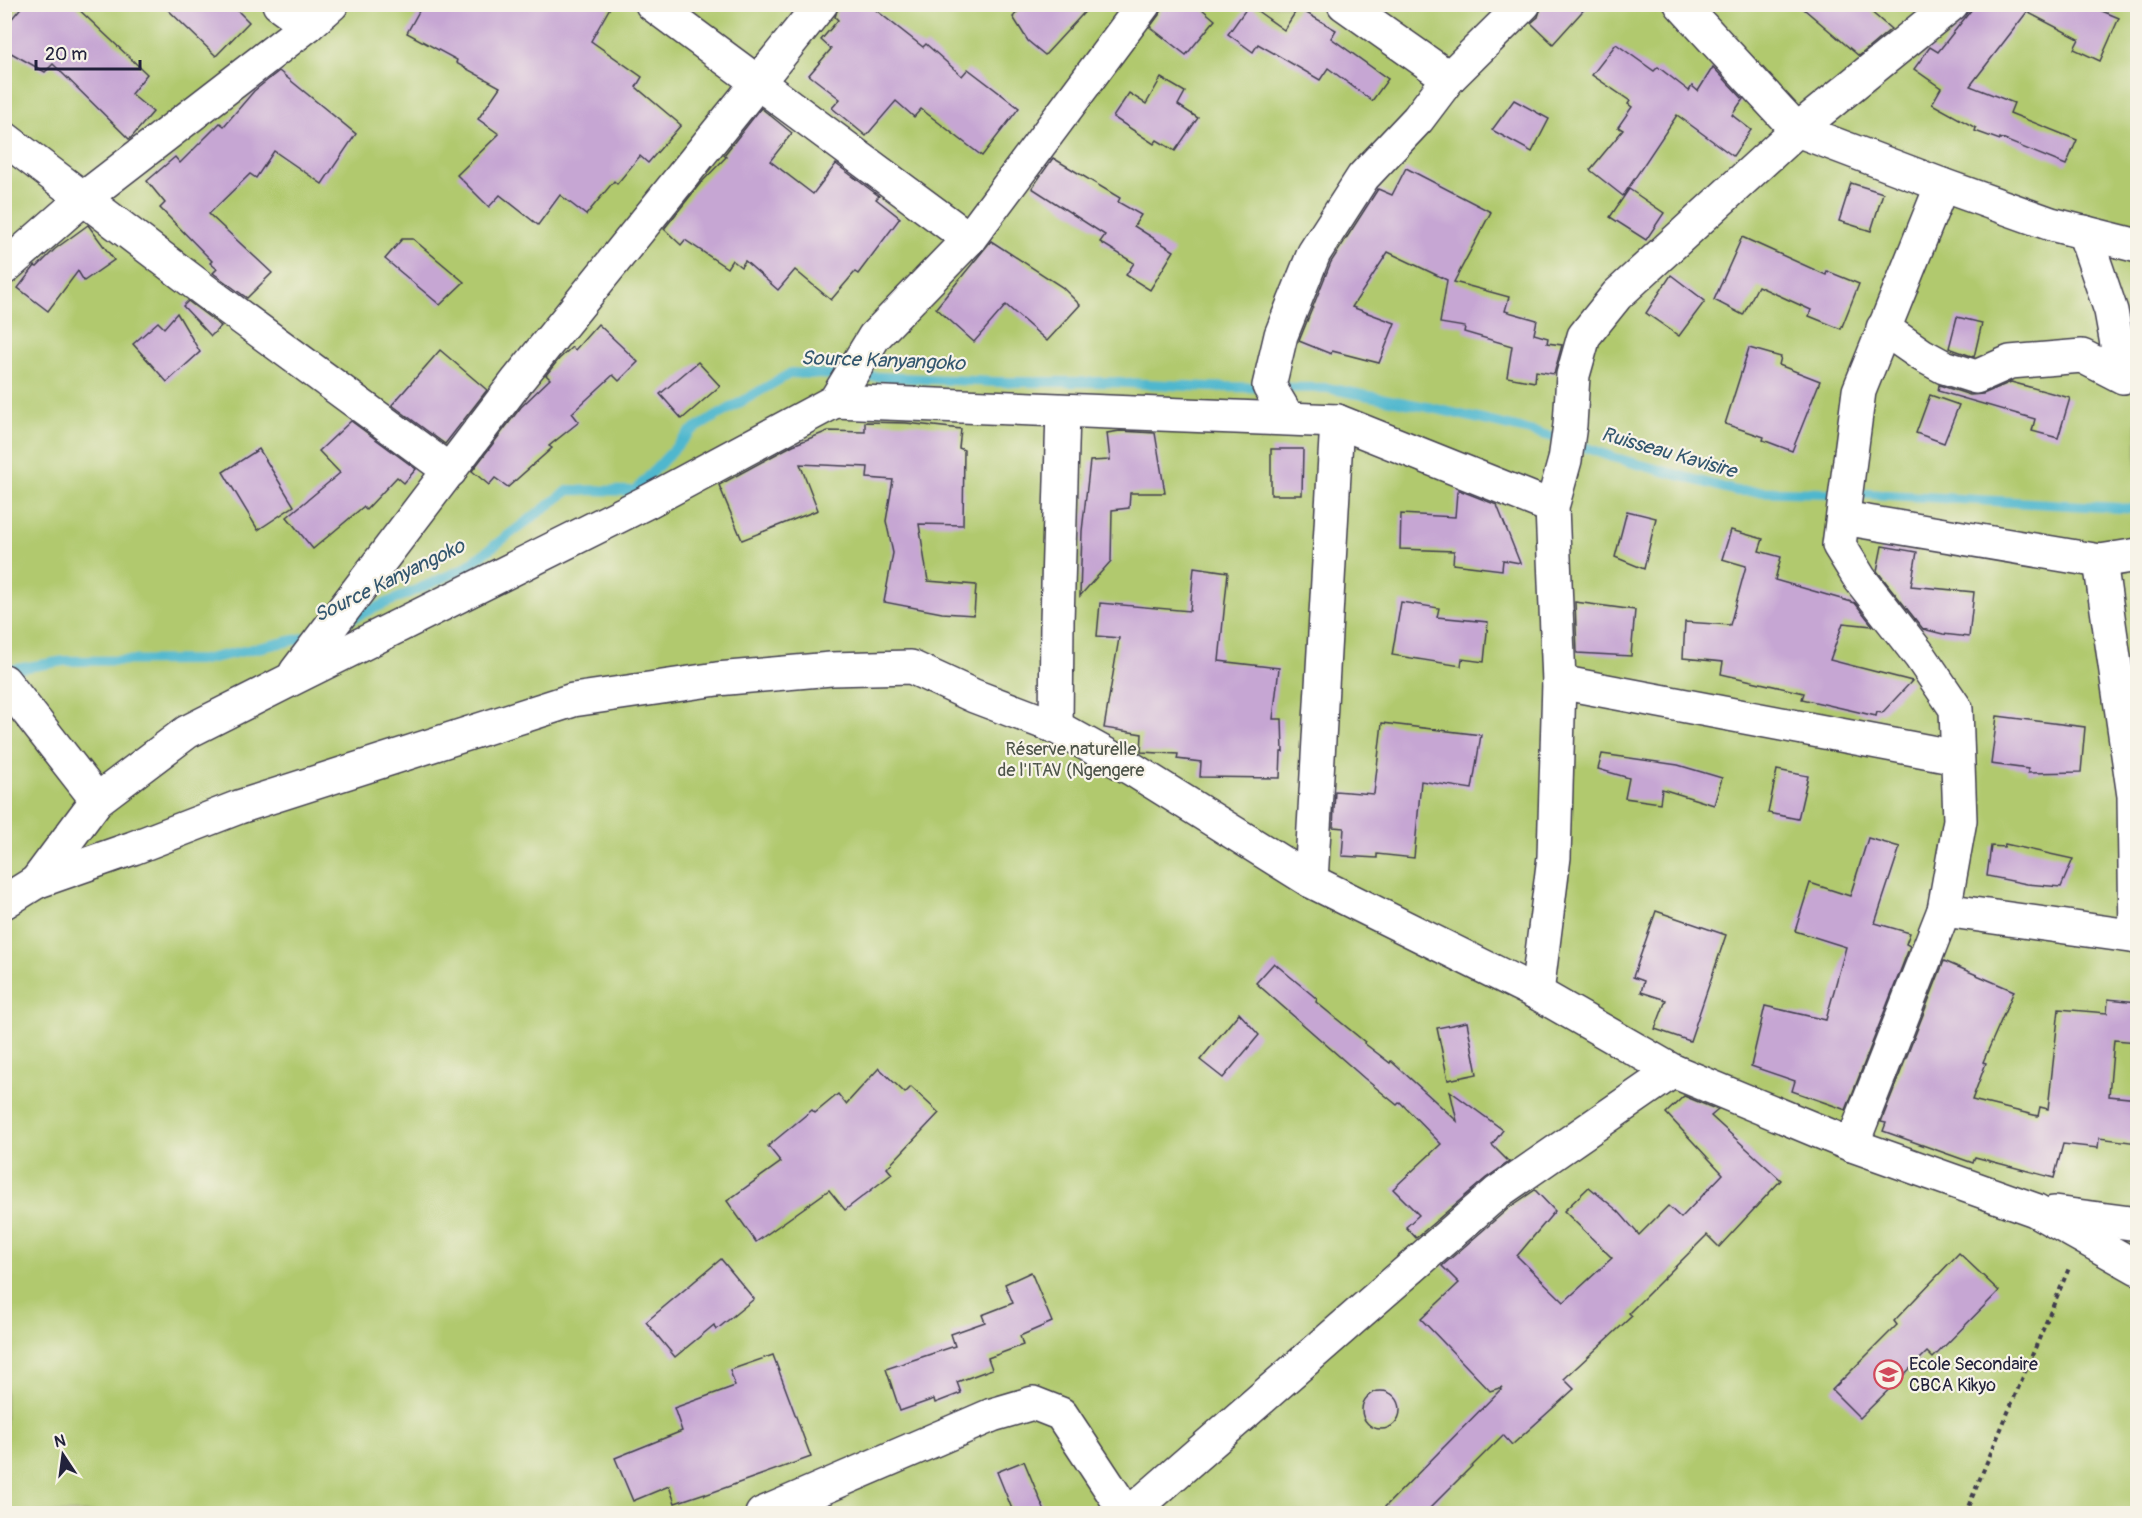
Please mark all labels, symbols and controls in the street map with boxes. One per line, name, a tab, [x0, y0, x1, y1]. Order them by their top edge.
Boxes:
scale bar	[36, 33, 140, 71]
text: 20 m	[45, 43, 87, 66]
water label: Source Kanyangoko	[801, 345, 967, 376]
water label: Ruisseau Kavisire	[1598, 421, 1741, 484]
water label: Source Kanyangoko	[310, 533, 470, 628]
park label: Réserve naturelle de l'ITAV (Ngengere	[998, 738, 1145, 782]
place label: Ecole Secondaire CBCA Kikyo	[1909, 1353, 2038, 1397]
school or university icon: Ecole Secondaire CBCA Kikyo	[1872, 1358, 1904, 1390]
north arrow	[33, 1425, 93, 1485]
text: N	[52, 1430, 68, 1452]

